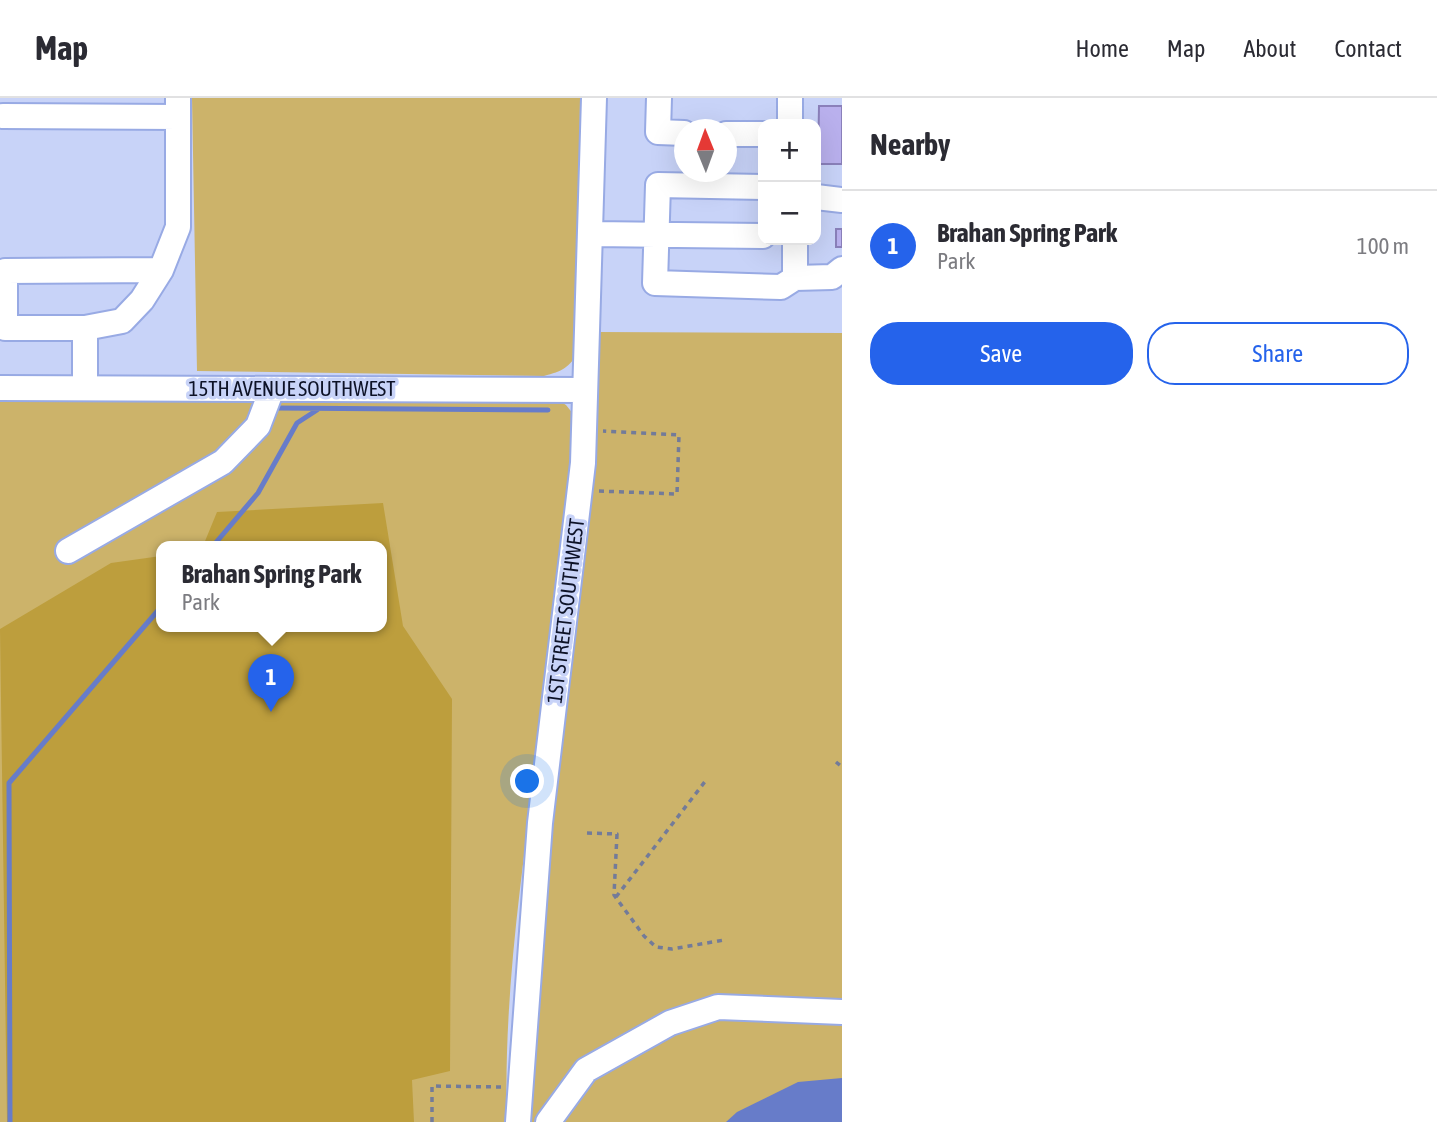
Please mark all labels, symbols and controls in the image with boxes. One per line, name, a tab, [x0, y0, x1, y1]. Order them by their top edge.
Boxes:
text: Map	[35, 29, 88, 67]
text: Home	[1075, 35, 1129, 62]
text: Map	[1167, 35, 1205, 62]
text: About	[1243, 35, 1296, 62]
text: Contact	[1334, 35, 1402, 62]
north arrow	[674, 119, 737, 182]
map controls	[758, 119, 821, 245]
button: +	[758, 119, 821, 182]
text: Nearby	[870, 127, 950, 161]
button: −	[758, 182, 821, 245]
text: Brahan Spring Park	[937, 218, 1117, 248]
text: 1	[888, 233, 898, 259]
text: 100 m	[1357, 233, 1409, 259]
text: Park	[937, 248, 975, 274]
button: Save	[870, 322, 1133, 385]
button: Share	[1147, 322, 1409, 385]
street label: 15TH AVENUE SOUTHWEST	[189, 376, 395, 400]
street label: 1ST STREET SOUTHWEST	[542, 517, 588, 705]
popup	[156, 541, 387, 632]
text: Brahan Spring Park	[181, 559, 362, 589]
text: Park	[181, 589, 220, 615]
pin: 1	[248, 654, 294, 712]
your location	[510, 764, 544, 798]

